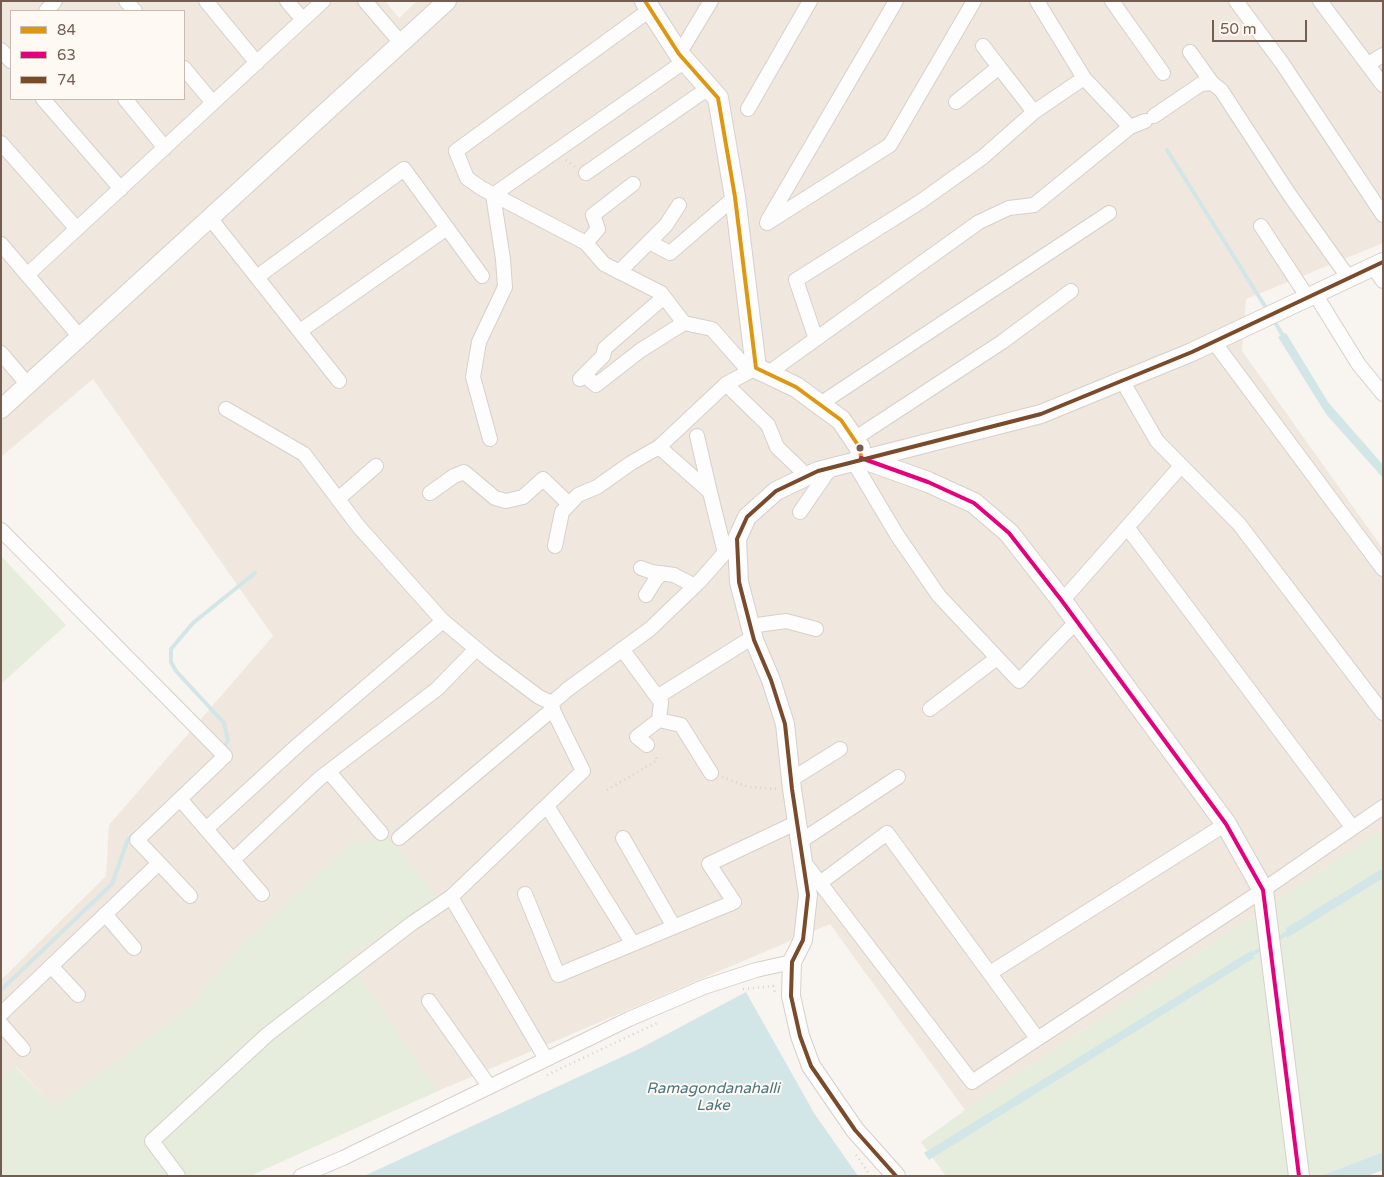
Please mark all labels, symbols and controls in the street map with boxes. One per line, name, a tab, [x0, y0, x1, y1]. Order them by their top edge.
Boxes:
legend	[10, 10, 185, 100]
scale bar	[1214, 10, 1309, 42]
text: 50 m	[1220, 20, 1257, 38]
text: 84	[57, 21, 76, 39]
text: 63	[57, 46, 76, 64]
text: 74	[57, 71, 76, 89]
unlabelled marker	[855, 443, 865, 453]
water label: Ramagondanahalli Lake	[646, 1080, 780, 1115]

